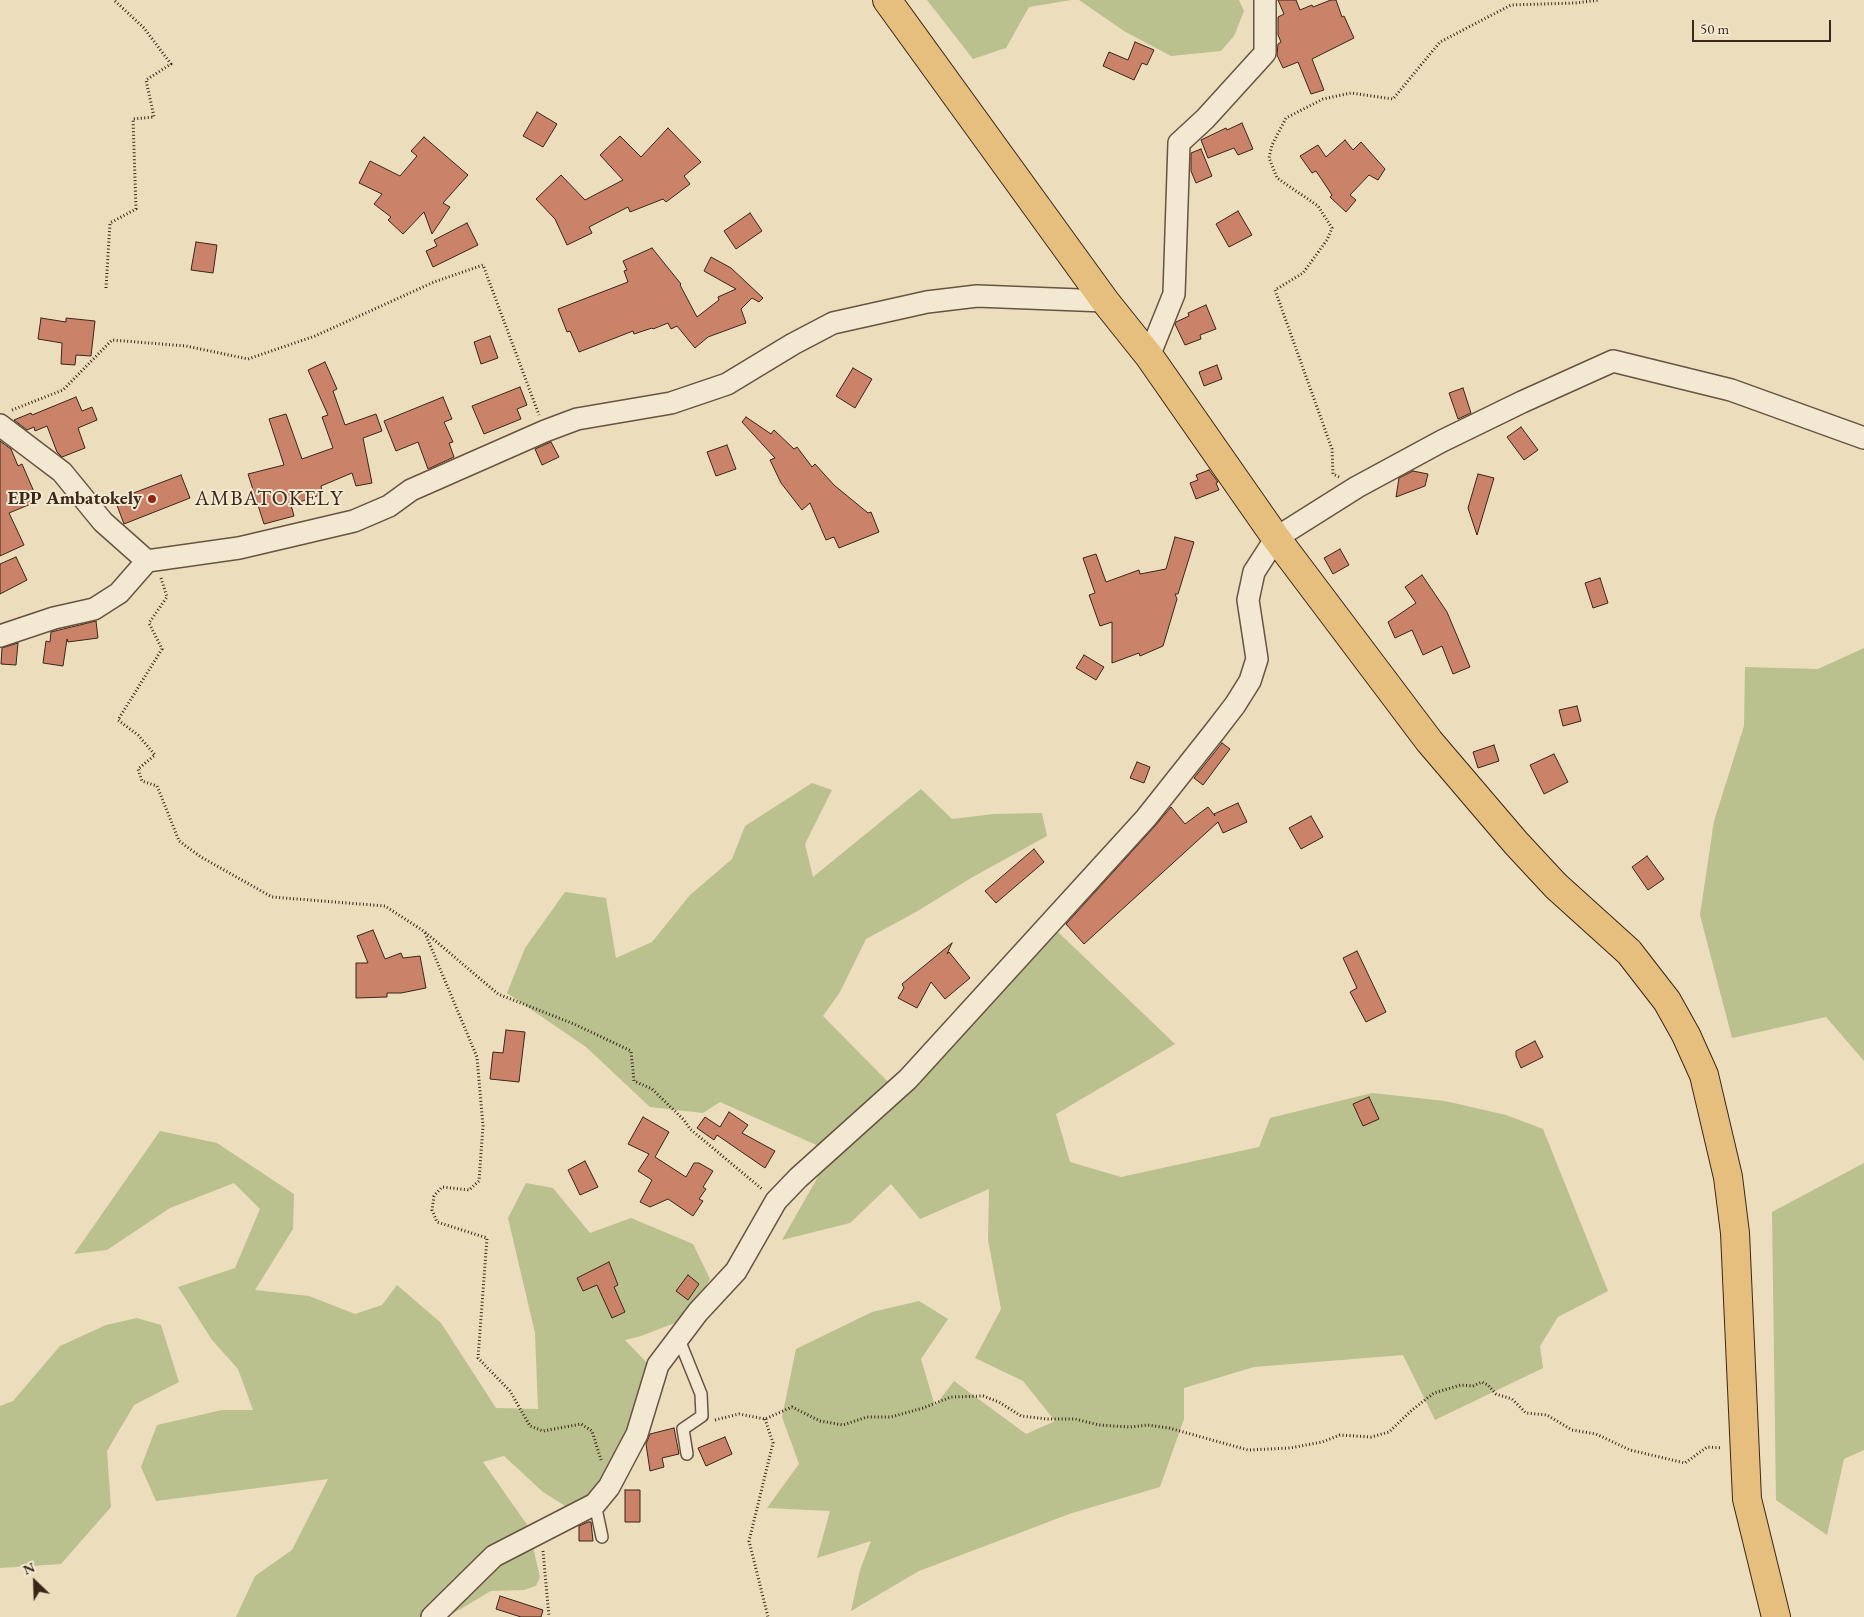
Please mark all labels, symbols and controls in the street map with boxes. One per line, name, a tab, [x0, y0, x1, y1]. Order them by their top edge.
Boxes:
scale bar	[1694, 10, 1833, 42]
text: 50 m	[1700, 19, 1729, 38]
district label: AMBATOKELY	[193, 486, 345, 512]
place label: EPP Ambatokely	[8, 488, 142, 510]
marker: EPP Ambatokely	[146, 493, 158, 505]
north arrow	[10, 1557, 60, 1607]
text: N	[20, 1558, 38, 1579]

